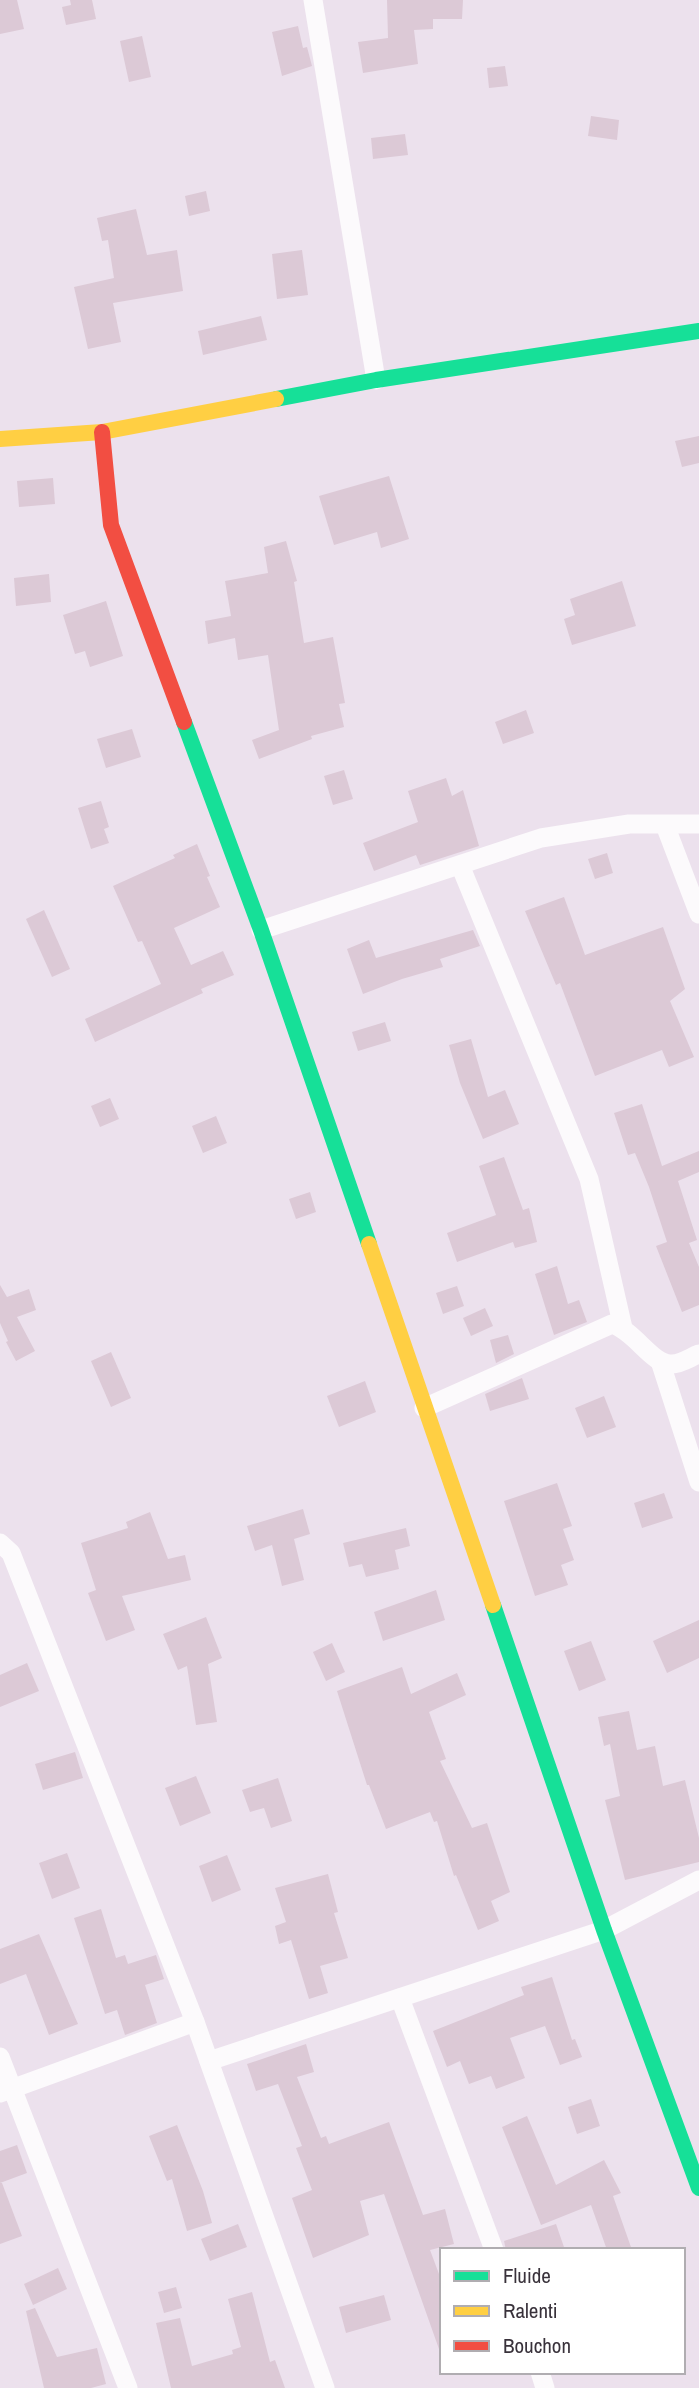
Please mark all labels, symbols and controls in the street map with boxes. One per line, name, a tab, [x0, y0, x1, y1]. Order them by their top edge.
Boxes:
legend	[440, 2248, 685, 2374]
text: Fluide	[503, 2261, 551, 2290]
text: Ralenti	[503, 2296, 558, 2325]
text: Bouchon	[503, 2331, 571, 2360]

